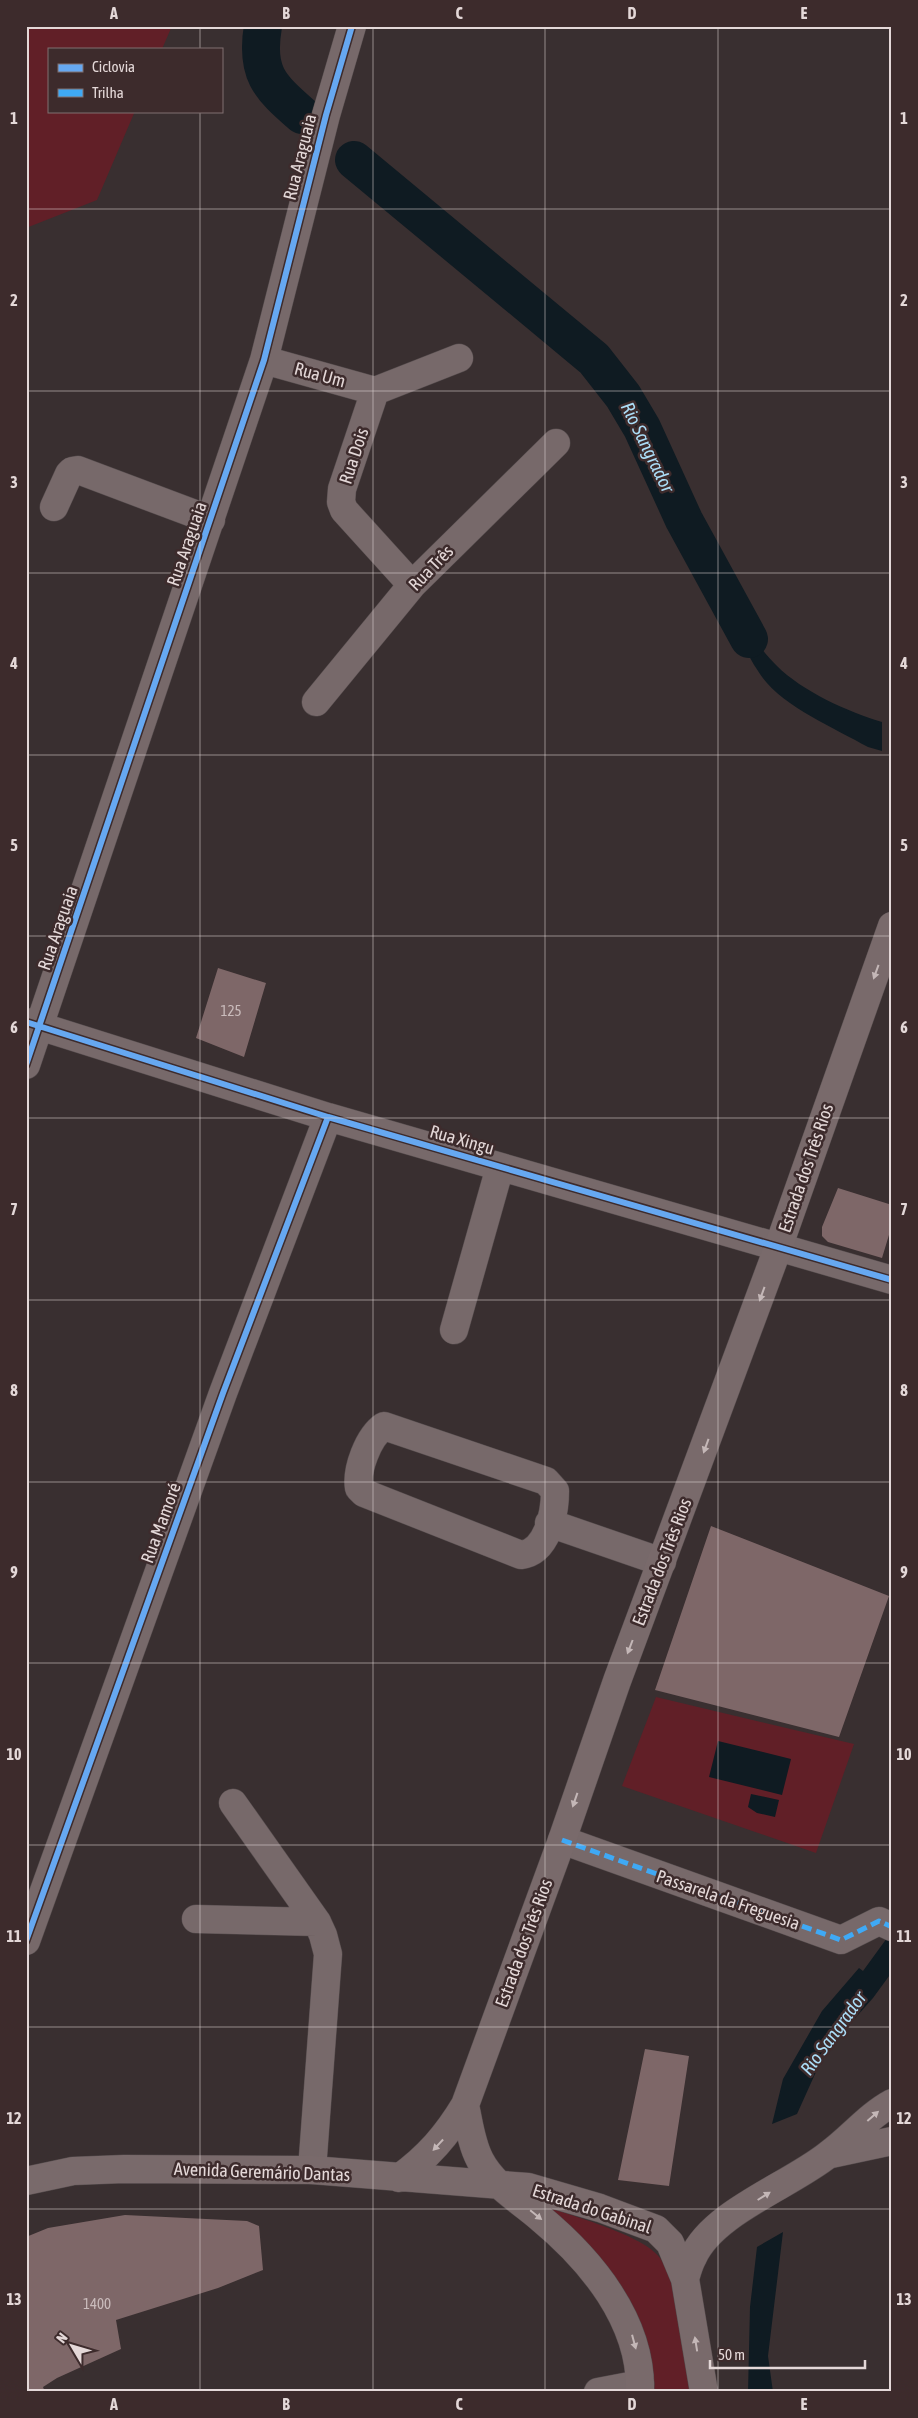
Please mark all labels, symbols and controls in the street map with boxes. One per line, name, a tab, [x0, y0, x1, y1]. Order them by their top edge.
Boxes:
text: A	[109, 4, 118, 22]
text: B	[282, 4, 290, 22]
text: C	[455, 4, 463, 22]
text: D	[628, 4, 637, 22]
text: E	[801, 4, 808, 22]
legend	[48, 48, 222, 112]
text: Ciclovia	[92, 58, 135, 75]
text: Trilha	[92, 84, 124, 101]
text: 1	[10, 109, 18, 127]
text: 1	[900, 109, 908, 127]
street label: Rua Araguaia	[279, 112, 320, 202]
text: 2	[10, 291, 18, 309]
text: 2	[900, 291, 908, 309]
street label: Rua Um	[292, 358, 348, 391]
water label: Rio Sangrador	[617, 398, 680, 497]
street label: Rua Dois	[335, 425, 372, 486]
text: 3	[10, 473, 18, 491]
text: 3	[900, 473, 908, 491]
street label: Rua Araguaia	[162, 499, 211, 589]
street label: Rua Três	[404, 541, 457, 595]
text: 4	[9, 654, 18, 672]
text: 4	[899, 654, 908, 672]
text: 5	[10, 836, 18, 854]
text: 5	[900, 836, 908, 854]
street label: Rua Araguaia	[33, 883, 82, 973]
one-way arrow	[872, 964, 879, 979]
house number: 125	[220, 1002, 242, 1019]
text: 6	[10, 1018, 18, 1036]
text: 6	[900, 1018, 908, 1036]
street label: Estrada dos Três Rios	[774, 1101, 837, 1235]
street label: Rua Xingu	[428, 1120, 497, 1159]
text: 7	[10, 1200, 18, 1218]
text: 7	[900, 1200, 908, 1218]
one-way arrow	[758, 1286, 765, 1301]
text: 8	[10, 1381, 18, 1399]
text: 8	[900, 1381, 908, 1399]
one-way arrow	[702, 1439, 710, 1454]
street label: Rua Mamoré	[136, 1480, 185, 1566]
street label: Estrada dos Três Rios	[628, 1495, 695, 1629]
text: 9	[10, 1563, 18, 1581]
text: 9	[900, 1563, 908, 1581]
one-way arrow	[626, 1640, 633, 1655]
text: 10	[6, 1745, 22, 1763]
text: 10	[896, 1745, 912, 1763]
one-way arrow	[571, 1793, 579, 1808]
street label: Passarela da Freguesia	[654, 1865, 803, 1934]
street label: Estrada dos Três Rios	[491, 1876, 556, 2010]
text: 11	[6, 1927, 22, 1945]
text: 11	[896, 1927, 912, 1945]
water label: Rio Sangrador	[795, 1986, 871, 2079]
text: 12	[6, 2109, 22, 2127]
text: 12	[896, 2109, 912, 2127]
one-way arrow	[867, 2111, 879, 2122]
one-way arrow	[432, 2139, 444, 2151]
street label: Avenida Geremário Dantas	[173, 2158, 351, 2185]
street label: Estrada do Gabinal	[530, 2179, 654, 2238]
one-way arrow	[757, 2192, 770, 2201]
one-way arrow	[530, 2209, 543, 2220]
text: 13	[6, 2290, 22, 2308]
text: 13	[896, 2290, 912, 2308]
house number: 1400	[83, 2295, 111, 2312]
north arrow	[48, 2320, 98, 2370]
text: N	[53, 2330, 71, 2346]
one-way arrow	[630, 2335, 638, 2350]
one-way arrow	[691, 2335, 699, 2351]
scale bar	[710, 2338, 866, 2370]
text: 50 m	[718, 2346, 745, 2363]
text: A	[109, 2395, 118, 2413]
text: B	[282, 2395, 290, 2413]
text: C	[455, 2395, 463, 2413]
text: D	[628, 2395, 637, 2413]
text: E	[801, 2395, 808, 2413]

